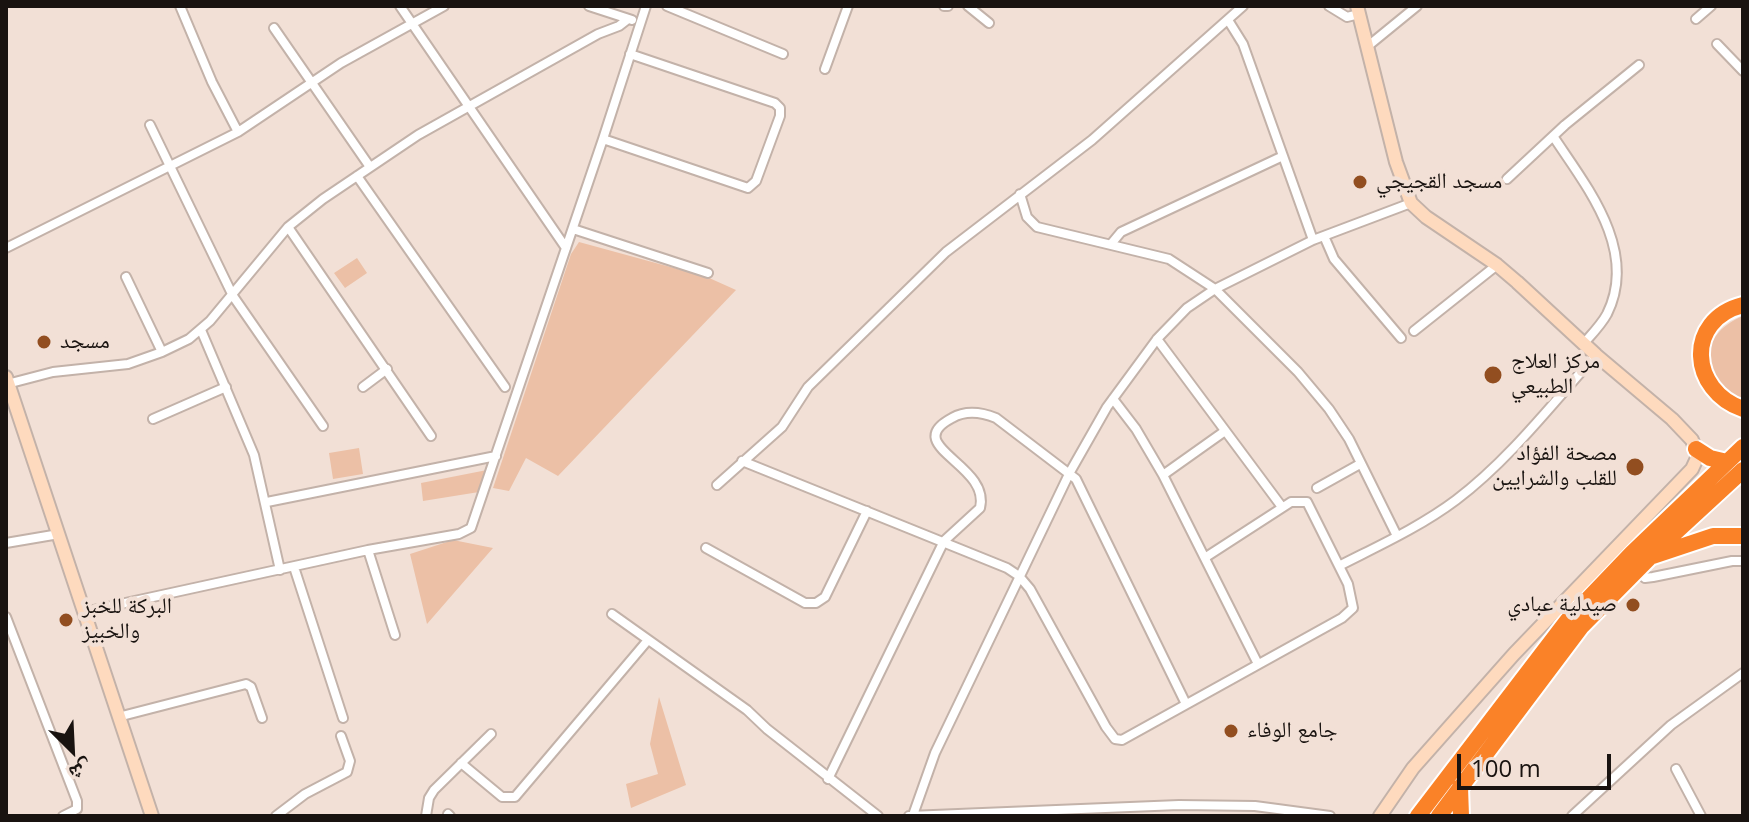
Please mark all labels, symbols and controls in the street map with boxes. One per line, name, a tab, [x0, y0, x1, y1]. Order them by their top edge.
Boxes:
place label: مسجد القجيجي	[1376, 169, 1502, 195]
marker: مسجد القجيجي	[1351, 173, 1369, 191]
place label: مسجد	[60, 329, 110, 355]
marker: مسجد	[35, 333, 53, 351]
place label: مركز العلاج الطبيعي	[1511, 349, 1600, 400]
marker: مركز العلاج الطبيعي	[1482, 364, 1504, 386]
place label: مصحة الفؤاد للقلب والشرايين	[1492, 441, 1617, 492]
marker: مصحة الفؤاد للقلب والشرايين	[1624, 456, 1646, 478]
place label: صيدلية عبادي	[1507, 592, 1617, 618]
place label: البركة للخبز والخبيز	[82, 594, 172, 646]
marker: صيدلية عبادي	[1624, 596, 1642, 614]
marker: البركة للخبز والخبيز	[57, 611, 75, 629]
north arrow	[32, 710, 112, 790]
place label: جامع الوفاء	[1247, 718, 1337, 744]
marker: جامع الوفاء	[1222, 722, 1240, 740]
scale bar	[1461, 738, 1615, 788]
text: 100 m	[1471, 751, 1541, 784]
text: ش	[65, 753, 99, 790]

